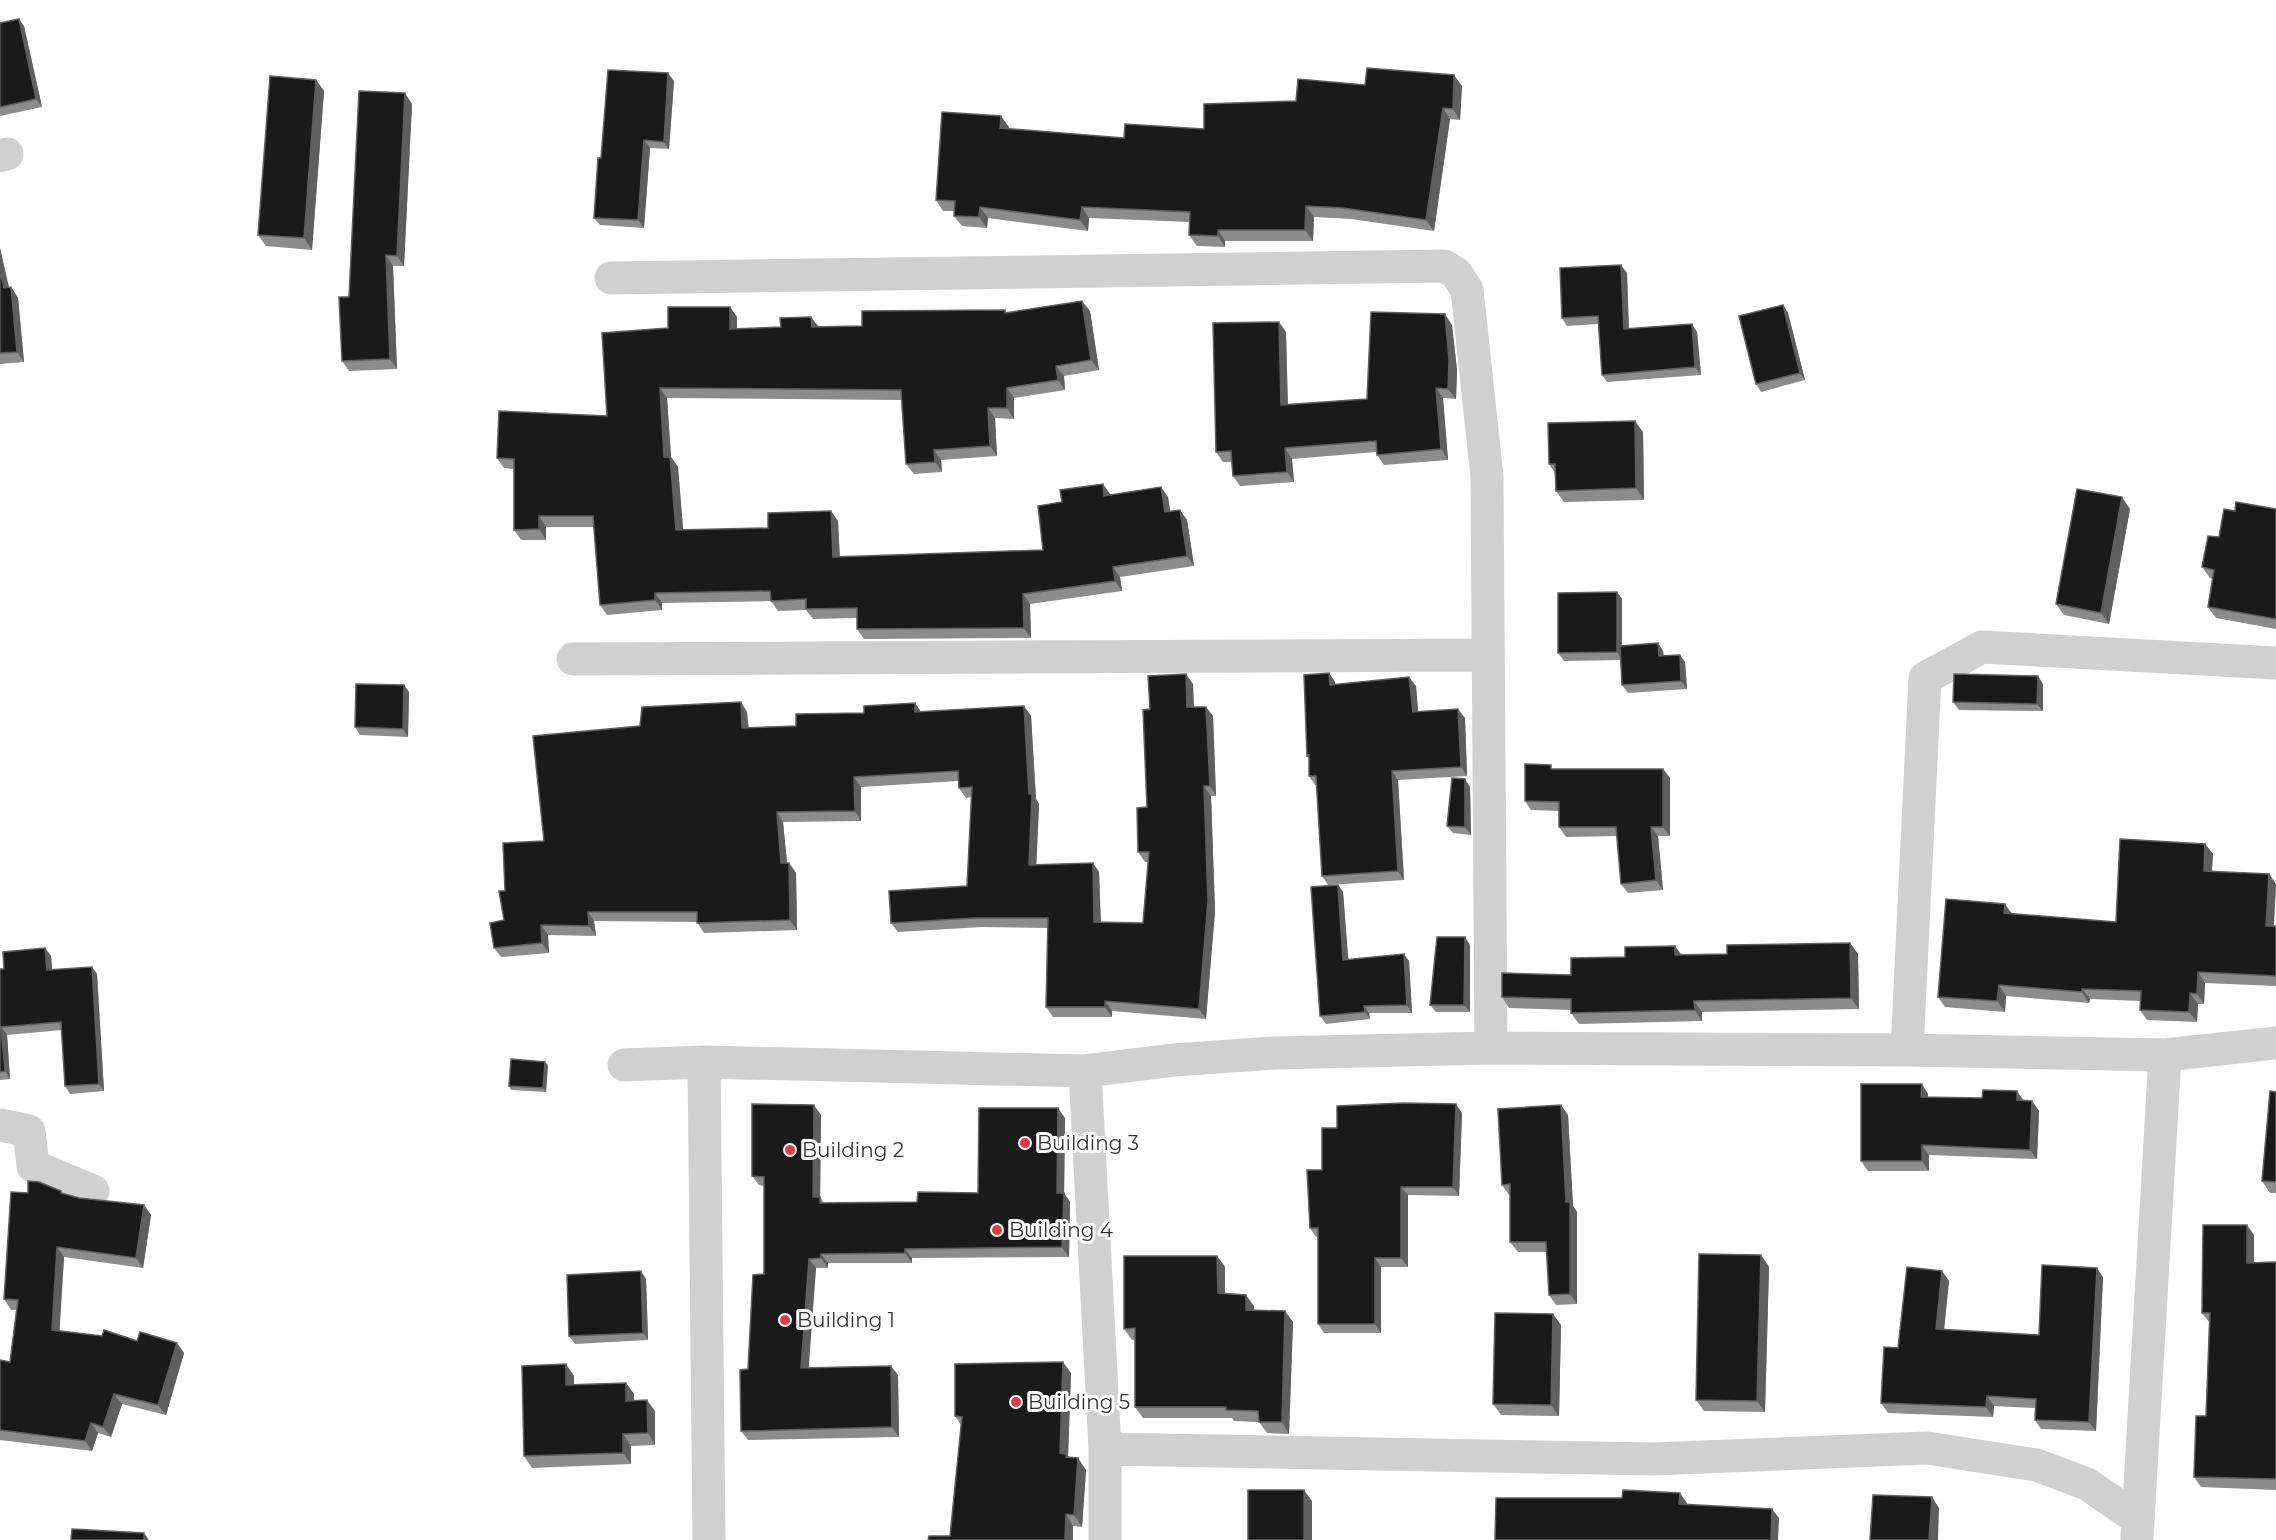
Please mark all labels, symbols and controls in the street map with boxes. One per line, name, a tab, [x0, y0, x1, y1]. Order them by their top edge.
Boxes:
place label: Building 3	[1037, 1131, 1139, 1155]
marker: Building 3	[1018, 1136, 1032, 1150]
place label: Building 2	[802, 1138, 904, 1162]
marker: Building 2	[783, 1143, 797, 1157]
place label: Building 4	[1009, 1218, 1113, 1242]
marker: Building 4	[990, 1223, 1004, 1237]
place label: Building 1	[797, 1308, 895, 1332]
marker: Building 1	[778, 1313, 792, 1327]
place label: Building 5	[1028, 1390, 1130, 1414]
marker: Building 5	[1009, 1395, 1023, 1409]

